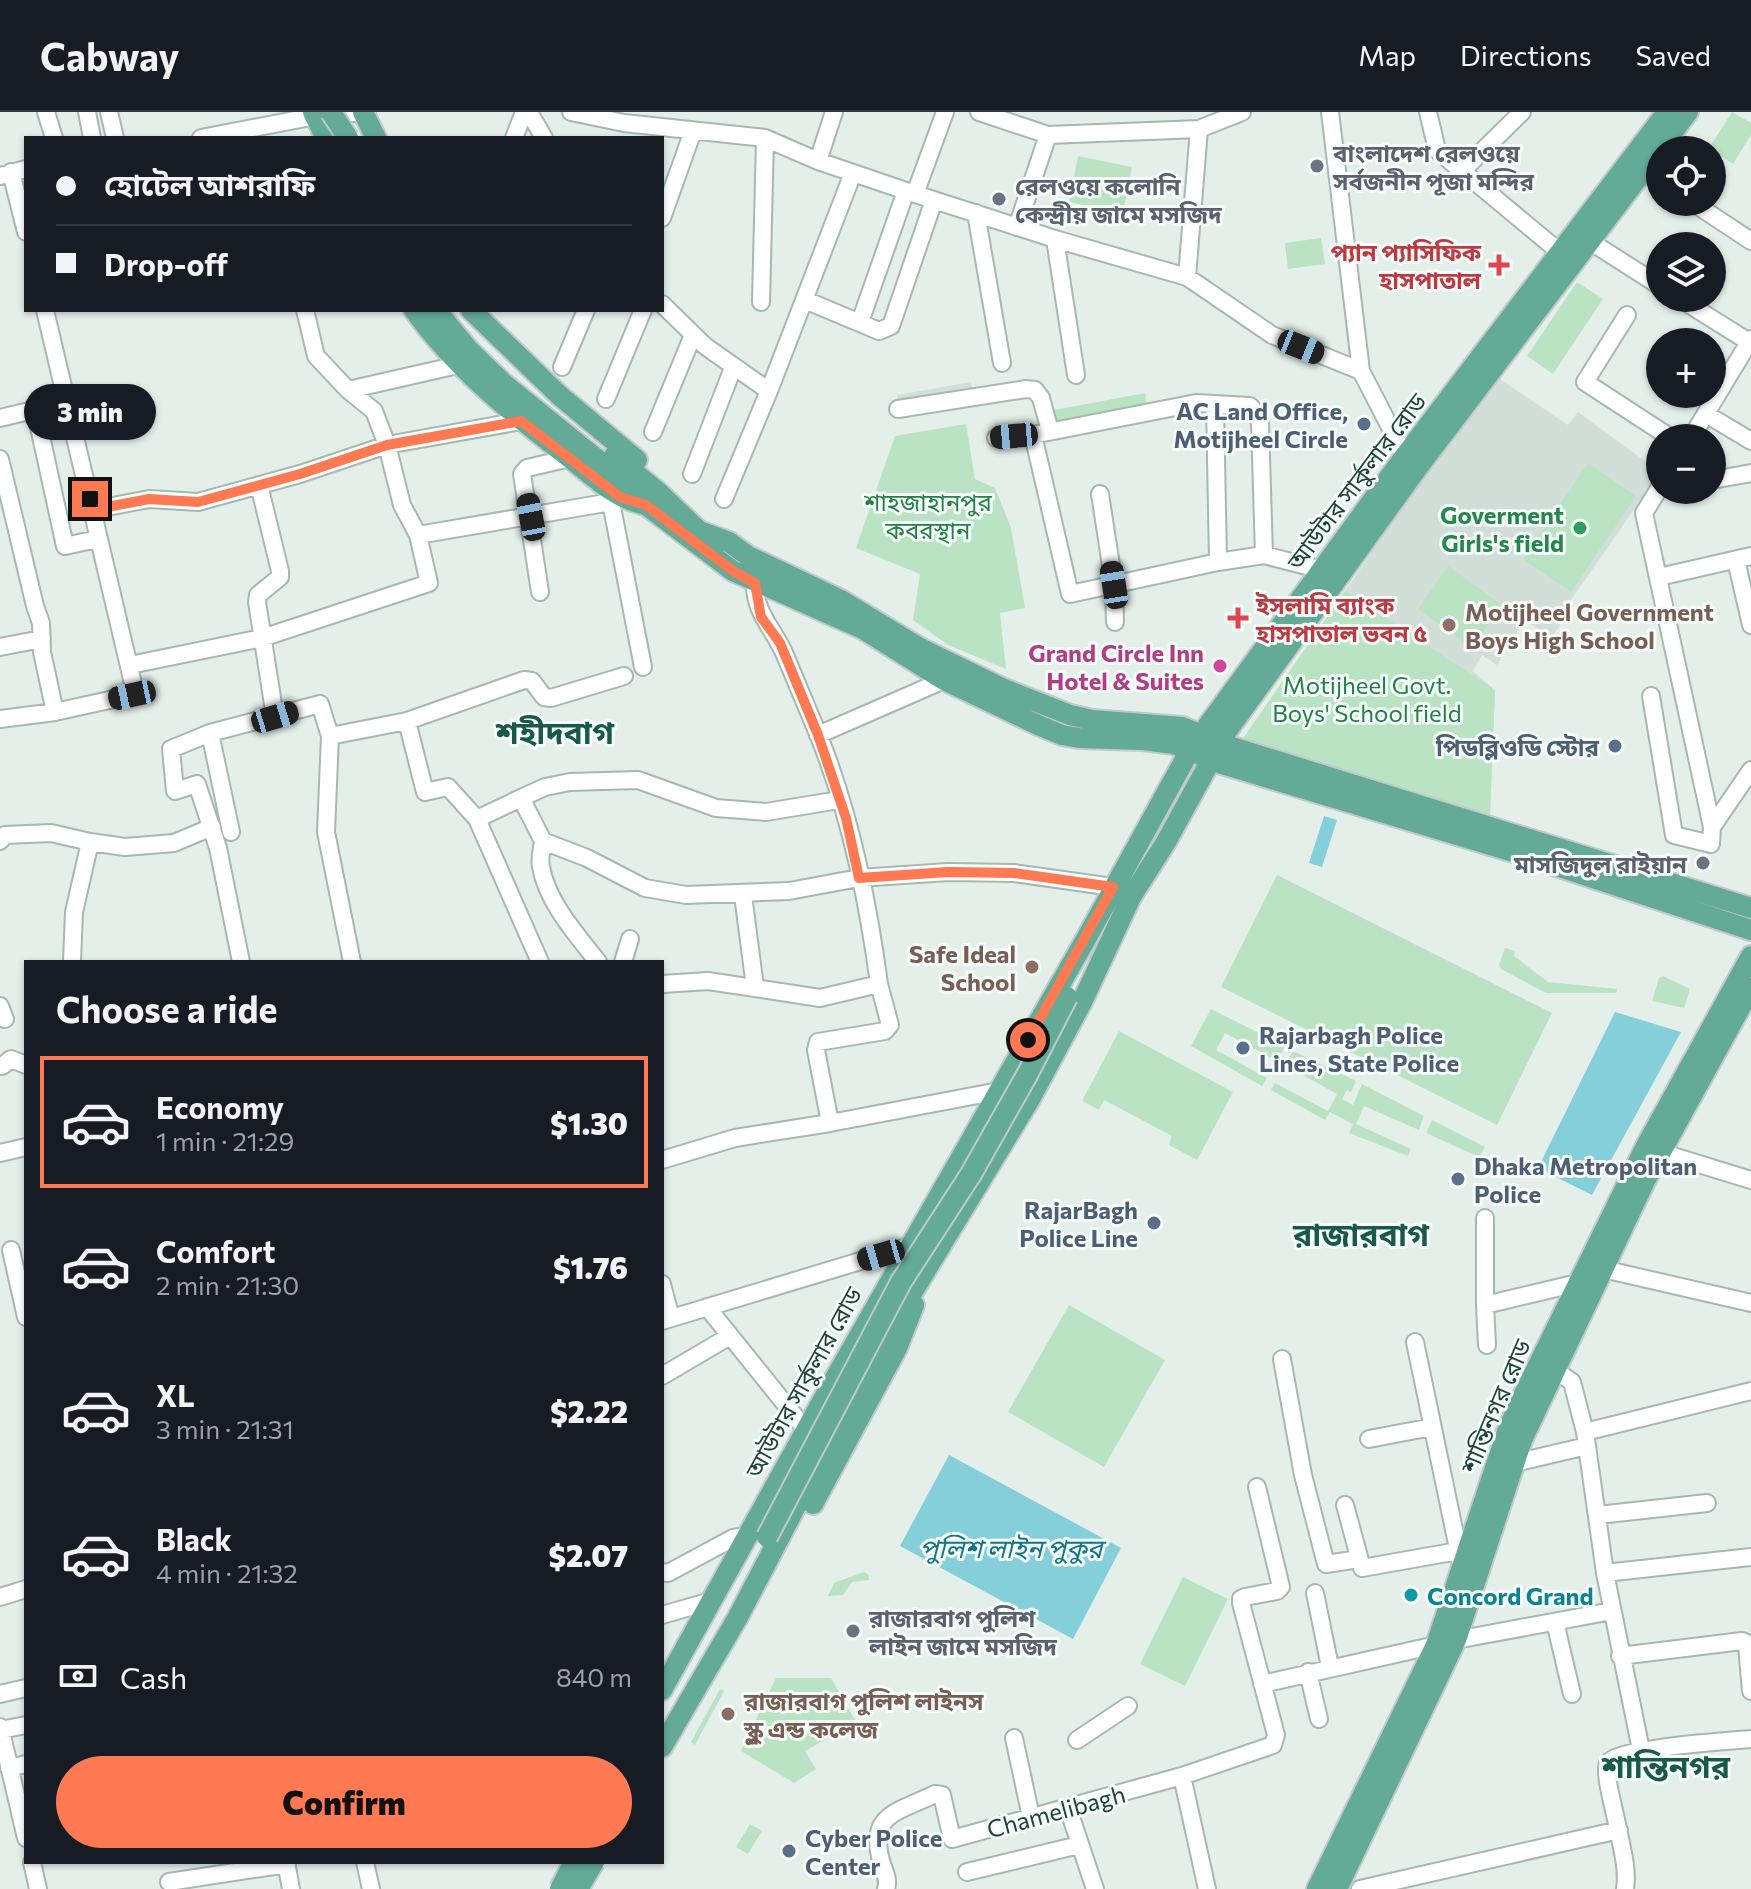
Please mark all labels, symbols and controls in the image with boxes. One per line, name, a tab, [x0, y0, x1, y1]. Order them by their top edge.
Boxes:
text: Cabway	[40, 32, 179, 79]
text: Map	[1358, 38, 1416, 72]
text: Directions	[1460, 38, 1591, 72]
text: Saved	[1635, 38, 1711, 72]
map controls	[1646, 136, 1726, 504]
button: locate	[1646, 136, 1726, 216]
place label: বাংলাদেশ রেলওয়ে সর্বজনীন পূজা মন্দির	[1332, 138, 1534, 196]
marker: বাংলাদেশ রেলওয়ে সর্বজনীন পূজা মন্দির	[1308, 157, 1326, 175]
text: হোটেল আশরাফি	[104, 165, 315, 202]
place label: রেলওয়ে কলোনি কেন্দ্রীয় জামে মসজিদ	[1015, 171, 1222, 228]
marker: রেলওয়ে কলোনি কেন্দ্রীয় জামে মসজিদ	[990, 190, 1008, 208]
button: layers	[1646, 232, 1726, 312]
place label: প্যান প্যাসিফিক হাসপাতাল	[1330, 237, 1482, 294]
text: Drop-off	[104, 245, 228, 282]
marker: প্যান প্যাসিফিক হাসপাতাল	[1488, 254, 1510, 276]
car	[1274, 327, 1328, 367]
button: +	[1646, 328, 1726, 408]
callout: 3 min	[24, 383, 156, 439]
street label: আউটার সার্কুলার রোড	[1280, 386, 1433, 576]
text: 3 min	[57, 396, 123, 427]
place label: AC Land Office, Motijheel Circle	[1174, 396, 1348, 453]
marker: AC Land Office, Motijheel Circle	[1355, 415, 1373, 433]
car	[989, 422, 1039, 450]
button: −	[1646, 424, 1726, 504]
route end	[72, 481, 108, 517]
park label: শাহজাহানপুর কবরস্থান	[863, 487, 993, 544]
car	[515, 491, 547, 543]
place label: Goverment Girls's field	[1440, 500, 1564, 557]
marker: Goverment Girls's field	[1571, 519, 1589, 537]
car	[1098, 559, 1130, 611]
place label: ইসলামি ব্যাংক হাসপাতাল ভবন ৫	[1255, 590, 1428, 647]
place label: Motijheel Government Boys High School	[1465, 597, 1714, 654]
marker: ইসলামি ব্যাংক হাসপাতাল ভবন ৫	[1227, 607, 1249, 629]
marker: Motijheel Government Boys High School	[1440, 616, 1458, 634]
place label: Grand Circle Inn Hotel & Suites	[1028, 638, 1204, 695]
marker: Grand Circle Inn Hotel & Suites	[1211, 657, 1229, 675]
park label: Motijheel Govt. Boys' School field	[1272, 670, 1462, 727]
car	[106, 678, 158, 712]
car	[249, 699, 301, 735]
district label: শহীদবাগ	[495, 711, 615, 751]
place label: পিডব্লিওডি স্টোর	[1435, 732, 1600, 761]
marker: পিডব্লিওডি স্টোর	[1606, 737, 1624, 755]
place label: মাসজিদুল রাইয়ান	[1513, 849, 1688, 878]
marker: মাসজিদুল রাইয়ান	[1694, 854, 1712, 872]
place label: Safe Ideal School	[909, 939, 1016, 996]
marker: Safe Ideal School	[1023, 958, 1041, 976]
text: Choose a ride	[56, 986, 277, 1030]
place label: Rajarbagh Police Lines, State Police	[1259, 1020, 1459, 1077]
route start	[1010, 1022, 1046, 1058]
marker: Rajarbagh Police Lines, State Police	[1234, 1039, 1252, 1057]
icon: car	[60, 1086, 132, 1158]
text: Economy	[156, 1088, 284, 1125]
text: $1.30	[550, 1104, 628, 1141]
text: 1 min · 21:29	[156, 1125, 294, 1156]
place label: Dhaka Metropolitan Police	[1474, 1151, 1697, 1208]
marker: Dhaka Metropolitan Police	[1449, 1170, 1467, 1188]
place label: RajarBagh Police Line	[1019, 1195, 1138, 1252]
district label: রাজারবাগ	[1292, 1213, 1430, 1253]
marker: RajarBagh Police Line	[1145, 1214, 1163, 1232]
icon: car	[60, 1230, 132, 1302]
text: Comfort	[156, 1232, 275, 1269]
car	[855, 1237, 907, 1273]
text: $1.76	[553, 1248, 628, 1285]
text: 2 min · 21:30	[156, 1269, 299, 1300]
street label: আউটার সার্কুলার রোড	[738, 1281, 869, 1484]
street label: শান্তিনগর রোড	[1453, 1334, 1537, 1478]
icon: car	[60, 1374, 132, 1446]
text: XL	[156, 1376, 195, 1413]
text: $2.22	[550, 1392, 628, 1429]
text: 3 min · 21:31	[156, 1413, 294, 1444]
icon: car	[60, 1518, 132, 1590]
text: Black	[156, 1520, 232, 1557]
water label: পুলিশ লাইন পুকুর	[920, 1532, 1107, 1564]
text: $2.07	[549, 1536, 628, 1573]
text: 4 min · 21:32	[156, 1557, 298, 1588]
place label: Concord Grand	[1427, 1581, 1594, 1610]
marker: Concord Grand	[1402, 1586, 1420, 1604]
place label: রাজারবাগ পুলিশ লাইন জামে মসজিদ	[868, 1603, 1057, 1660]
marker: রাজারবাগ পুলিশ লাইন জামে মসজিদ	[844, 1622, 862, 1640]
icon: cash	[56, 1654, 100, 1698]
text: Cash	[120, 1658, 187, 1695]
text: 840 m	[556, 1661, 632, 1692]
place label: রাজারবাগ পুলিশ লাইনস স্কুল এন্ড কলেজ	[743, 1686, 984, 1746]
marker: রাজারবাগ পুলিশ লাইনস স্কুল এন্ড কলেজ	[719, 1705, 737, 1723]
district label: শান্তিনগর	[1601, 1745, 1731, 1785]
button: Confirm	[56, 1756, 632, 1848]
street label: Chamelibagh	[984, 1779, 1128, 1843]
place label: Cyber Police Center	[805, 1823, 943, 1880]
marker: Cyber Police Center	[780, 1842, 798, 1860]

